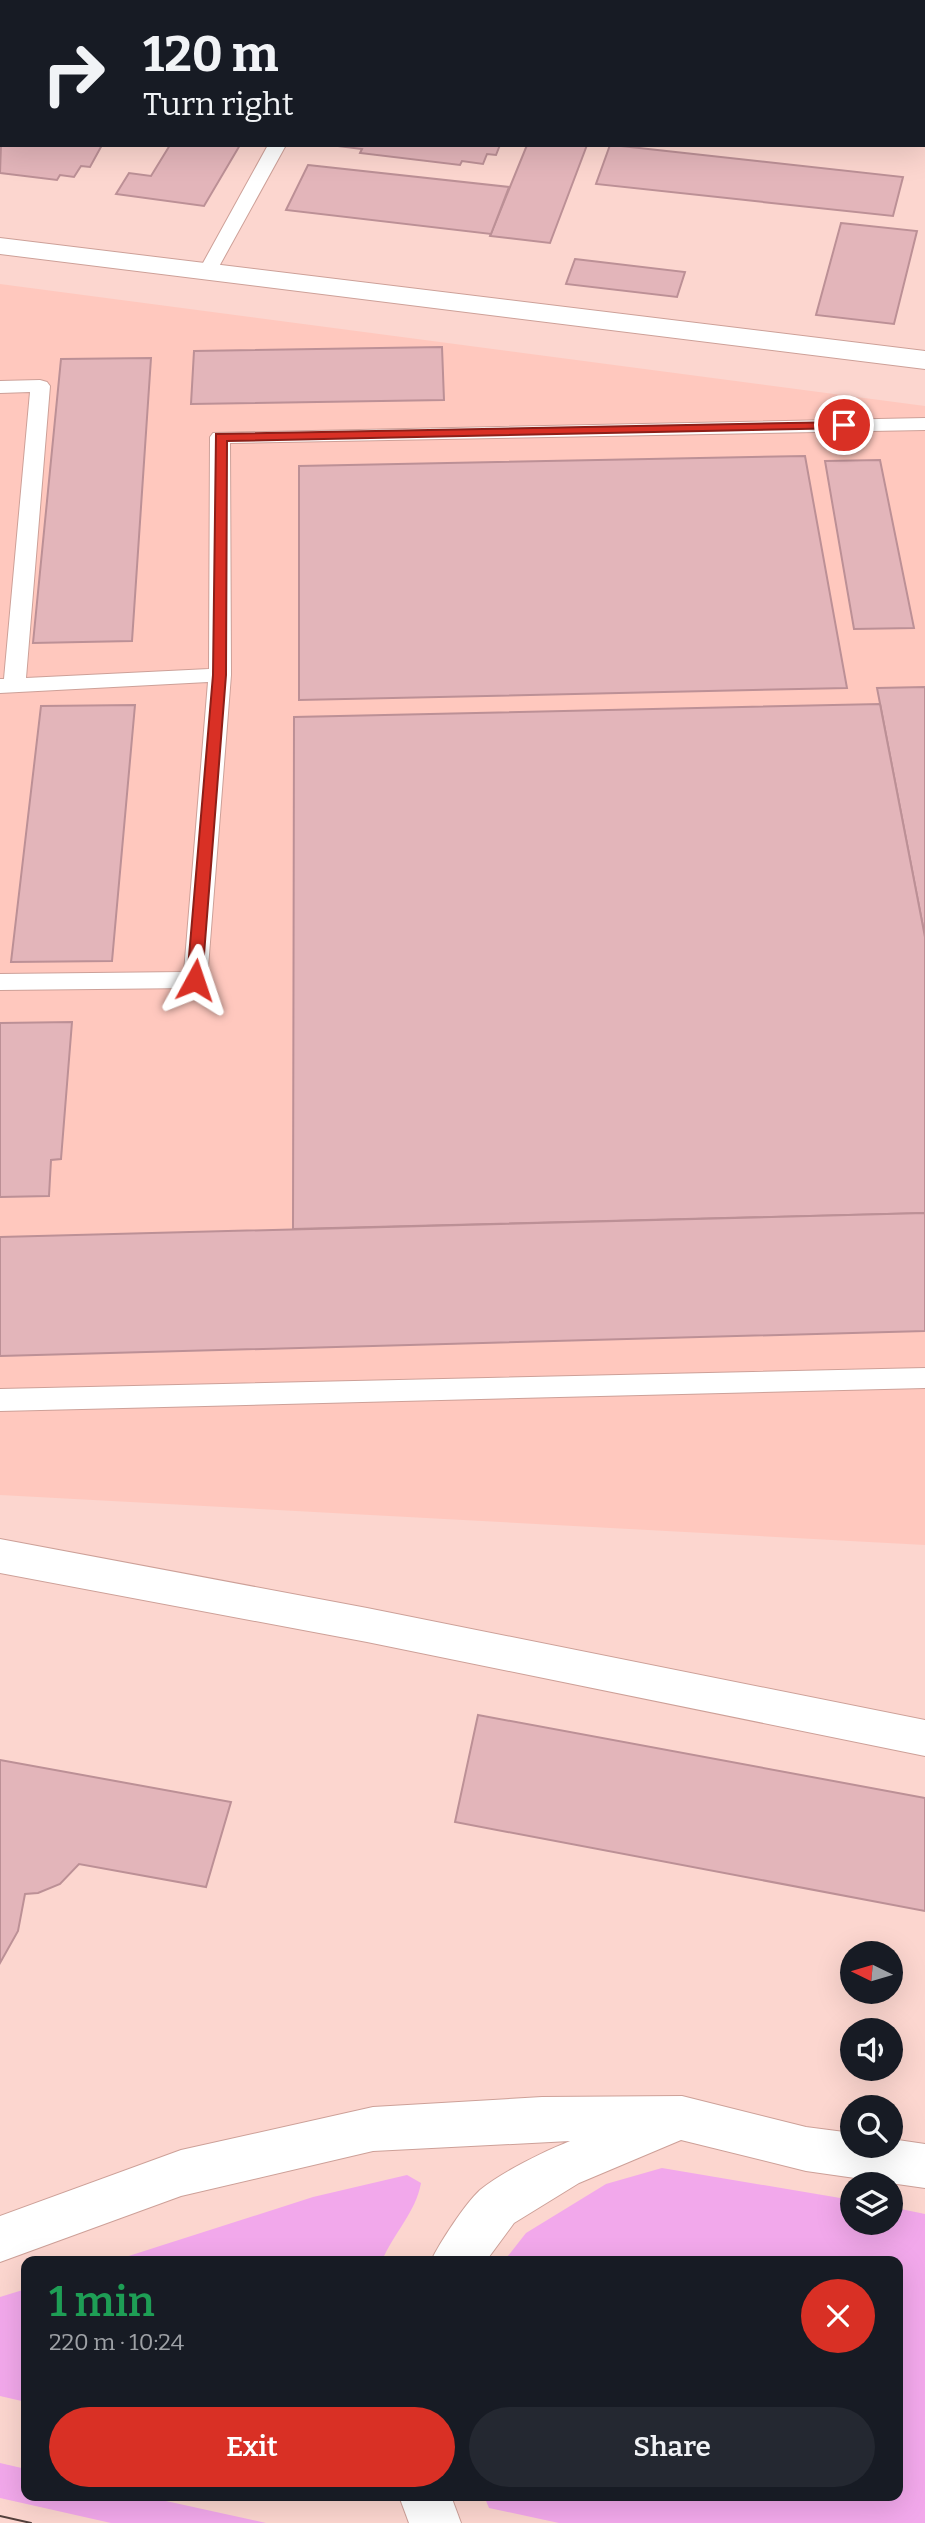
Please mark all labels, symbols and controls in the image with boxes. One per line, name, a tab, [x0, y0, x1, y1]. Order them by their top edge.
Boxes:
text: 120 m	[143, 25, 278, 84]
icon: right	[28, 28, 119, 119]
text: Turn right	[143, 85, 294, 123]
pin	[814, 395, 874, 455]
icon: arrive	[825, 406, 863, 444]
position arrow	[158, 943, 232, 1017]
north arrow	[840, 1941, 903, 2004]
map controls	[840, 1941, 903, 2235]
button: sound	[840, 2018, 903, 2081]
button: search	[840, 2095, 903, 2158]
button: layers	[840, 2172, 903, 2235]
text: 1 min	[49, 2277, 155, 2327]
button: close	[801, 2279, 875, 2353]
text: 220 m · 10:24	[49, 2328, 184, 2356]
button: Exit	[49, 2407, 455, 2487]
button: Share	[469, 2407, 875, 2487]

